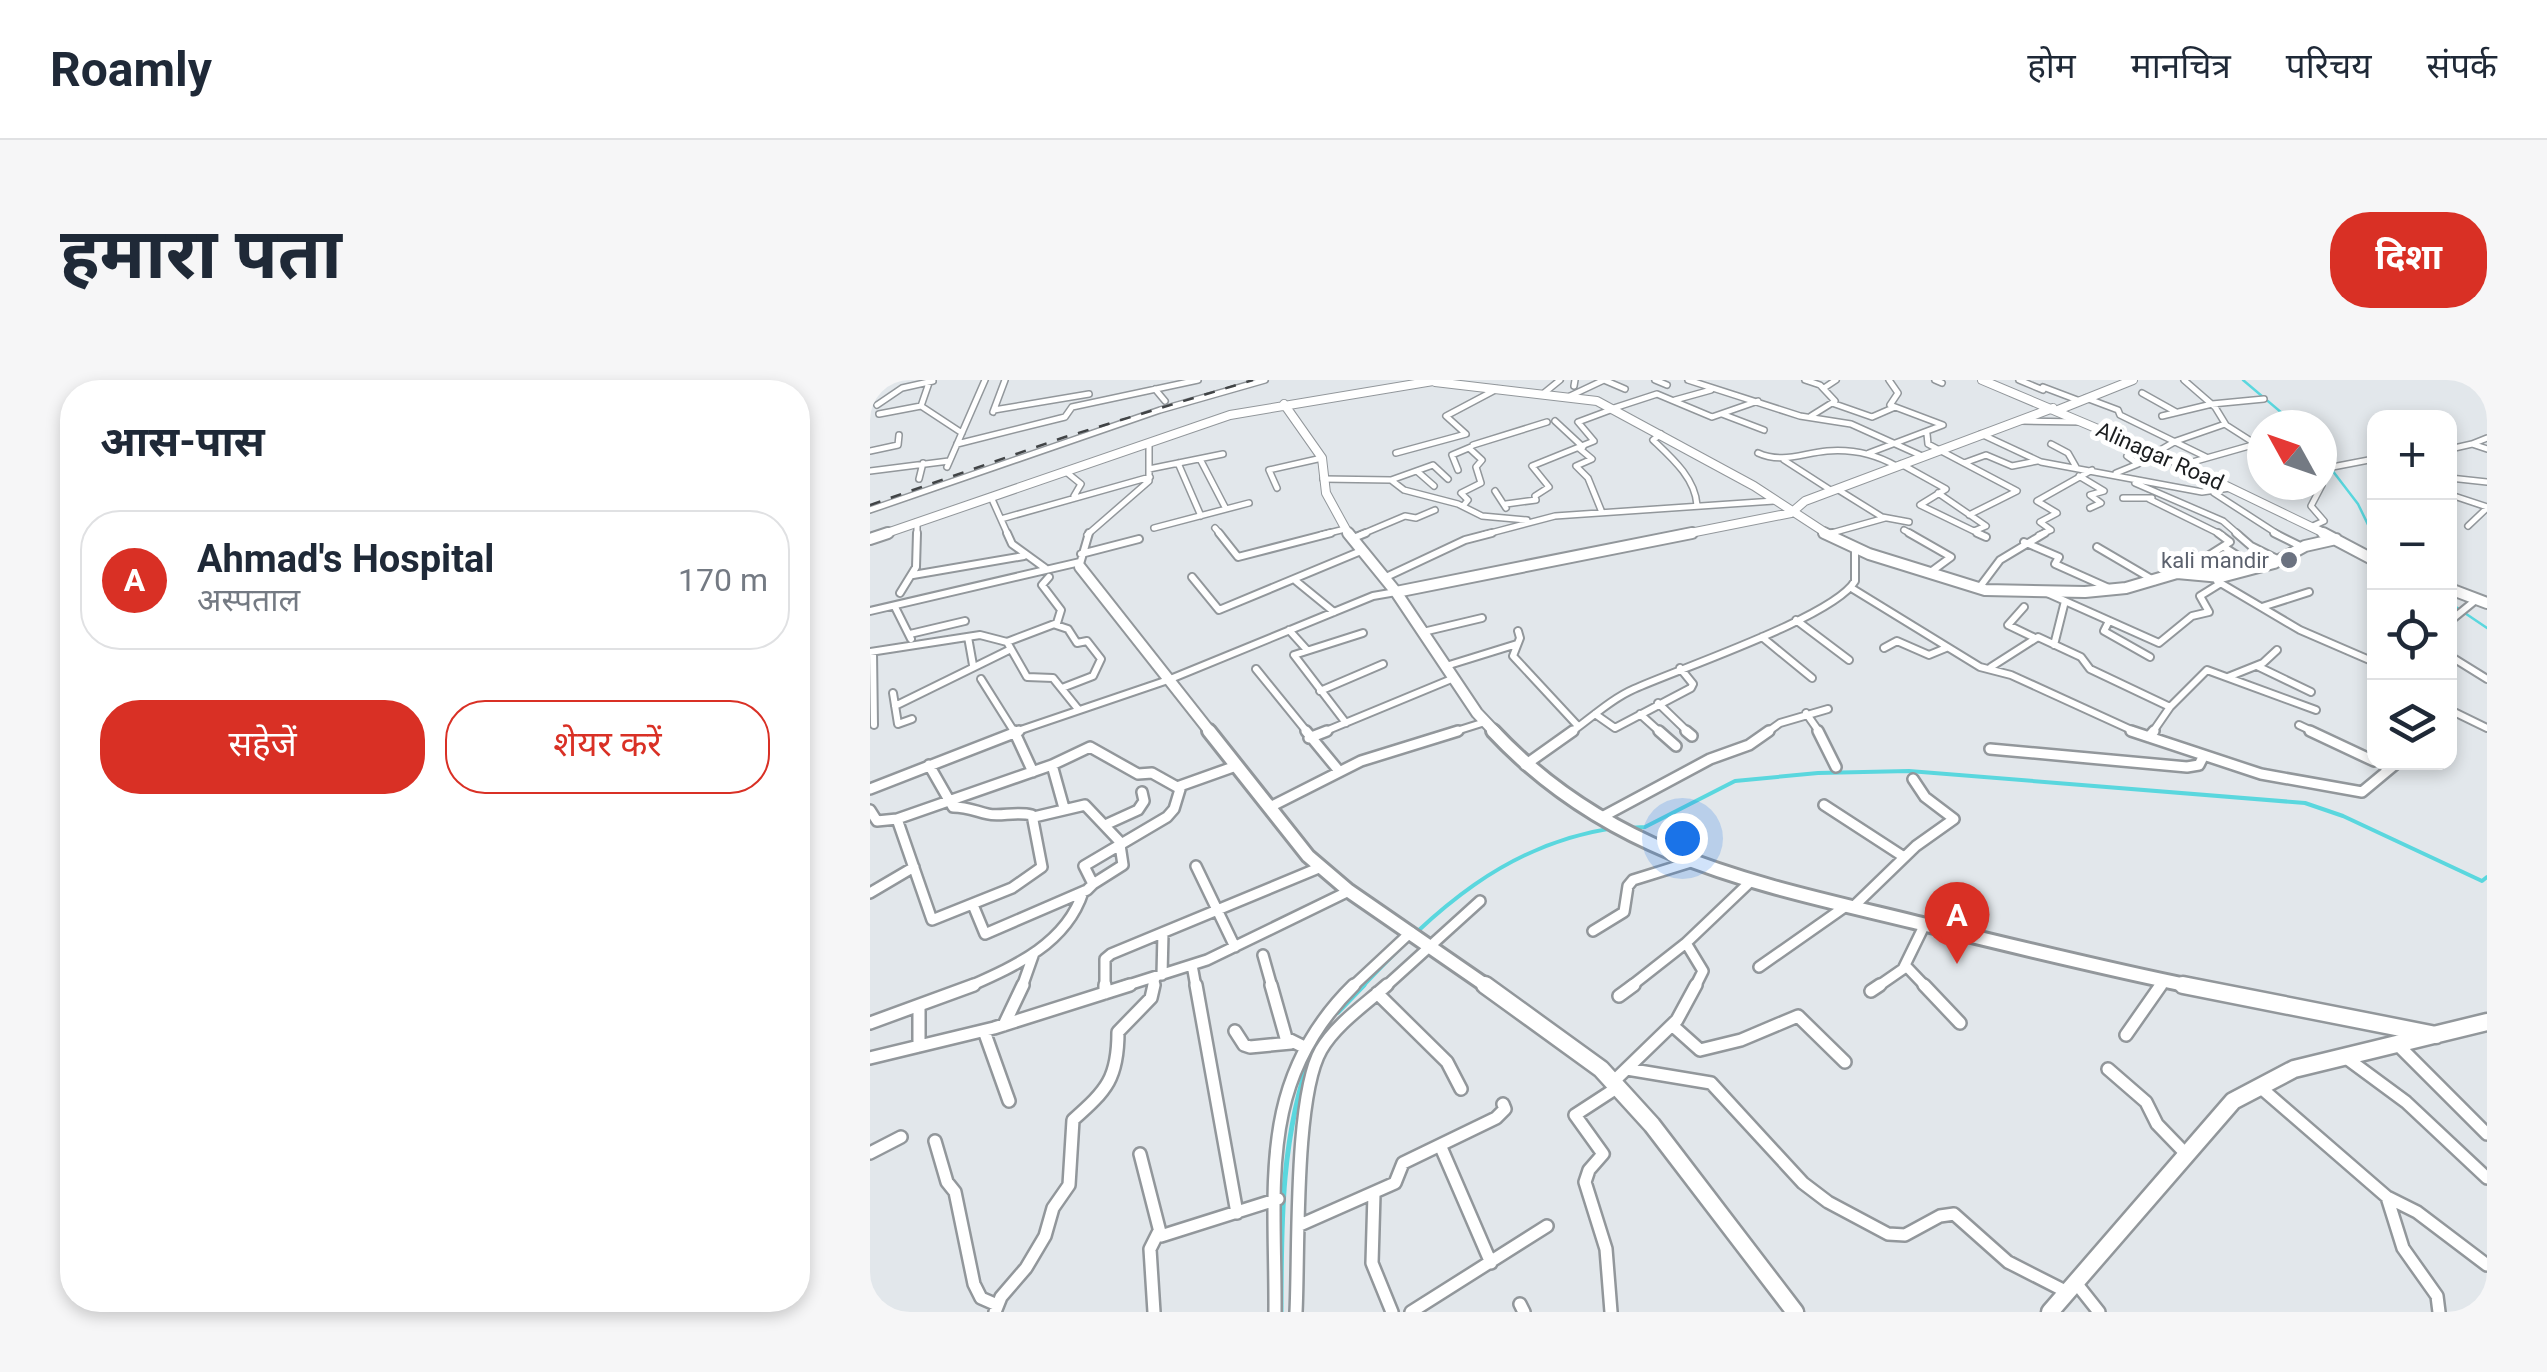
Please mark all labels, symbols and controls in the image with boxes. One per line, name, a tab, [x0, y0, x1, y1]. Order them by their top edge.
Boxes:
text: Roamly	[50, 41, 212, 98]
text: होम	[2027, 46, 2076, 87]
text: मानचित्र	[2131, 46, 2231, 87]
text: परिचय	[2286, 46, 2372, 87]
text: संपर्क	[2427, 46, 2497, 87]
button: दिशा	[2330, 212, 2487, 308]
text: हमारा पता	[60, 213, 342, 295]
north arrow	[2247, 410, 2337, 500]
map controls	[2367, 410, 2457, 770]
button: +	[2367, 410, 2457, 500]
text: आस-पास	[100, 417, 265, 466]
street label: Alinagar Road	[2092, 417, 2228, 495]
button: −	[2367, 500, 2457, 590]
text: Ahmad's Hospital	[197, 537, 494, 581]
place label: kali mandir	[2161, 548, 2270, 573]
marker: kali mandir	[2278, 549, 2300, 571]
text: A	[124, 561, 145, 599]
text: 170 m	[678, 561, 768, 599]
text: अस्पताल	[197, 581, 300, 619]
button: locate	[2367, 590, 2457, 680]
button: layers	[2367, 680, 2457, 770]
button: सहेजें	[100, 700, 425, 794]
button: शेयर करें	[445, 700, 770, 794]
your location	[1657, 813, 1708, 864]
pin: A	[1924, 882, 1990, 964]

